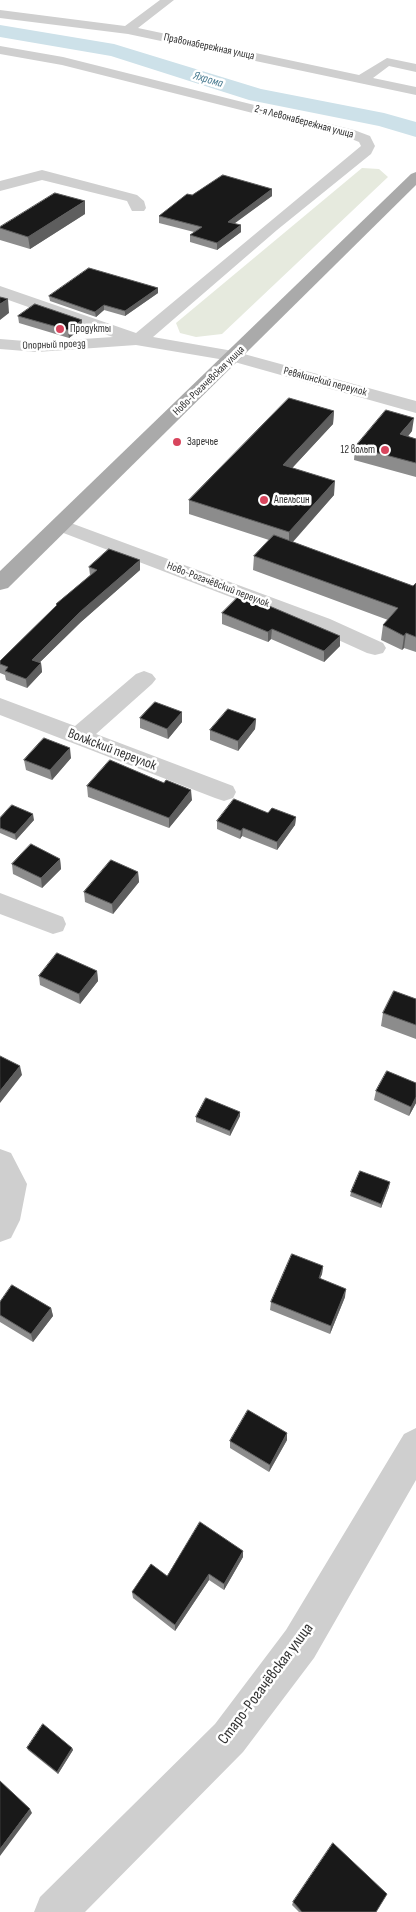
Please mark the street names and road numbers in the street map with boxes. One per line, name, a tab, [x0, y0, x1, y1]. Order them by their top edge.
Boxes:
street label: Правонабережная улица	[162, 31, 256, 63]
street label: 2-я Левонабережная улица	[253, 102, 355, 142]
street label: Опорный проезд	[22, 337, 86, 353]
street label: Ново-Рогачевская улица	[170, 343, 248, 419]
street label: Ревякинский переулок	[282, 365, 368, 399]
street label: Ново-Рогачёвский переулок	[165, 559, 271, 611]
street label: Волжский переулок	[65, 725, 159, 775]
street label: Старо-Рогачёвская улица	[214, 1620, 318, 1748]

